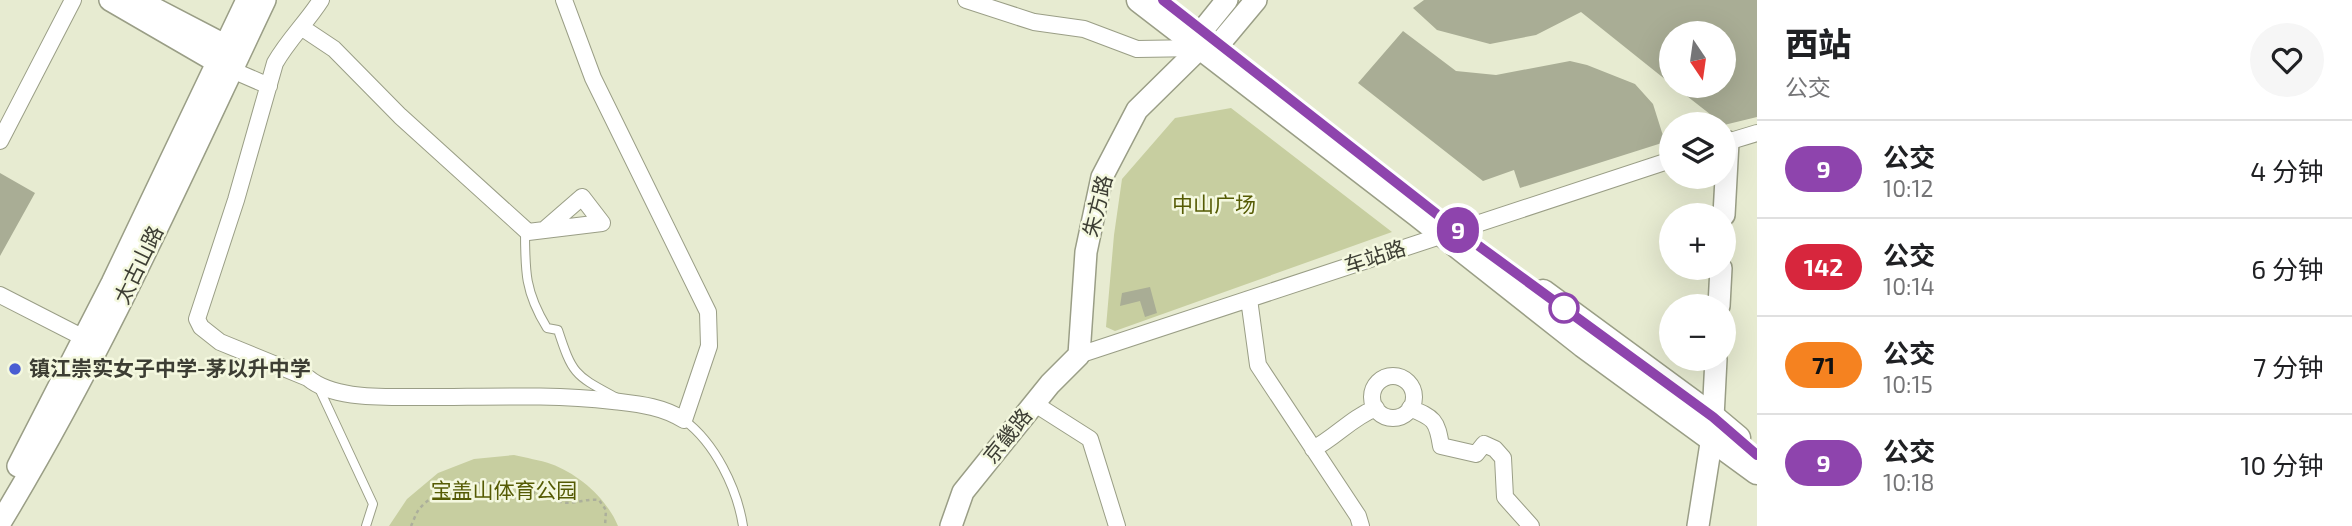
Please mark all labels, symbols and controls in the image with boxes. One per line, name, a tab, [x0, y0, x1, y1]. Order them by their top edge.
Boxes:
north arrow	[1659, 21, 1736, 98]
map controls	[1659, 21, 1736, 371]
text: 西站	[1785, 23, 1851, 63]
button: heart	[2250, 23, 2324, 97]
text: 公交	[1785, 73, 1831, 101]
button: layers	[1659, 112, 1736, 189]
text: 公交	[1883, 141, 1935, 172]
text: 9	[1816, 154, 1831, 183]
text: 4 分钟	[2250, 155, 2324, 186]
street label: 朱方路	[1077, 172, 1116, 239]
text: 10:12	[1883, 174, 1934, 202]
park label: 中山广场	[1172, 191, 1256, 216]
button: +	[1659, 203, 1736, 280]
line badge: 9	[1435, 207, 1481, 253]
text: 9	[1451, 215, 1465, 244]
street label: 太古山路	[108, 221, 167, 308]
street label: 车站路	[1341, 234, 1408, 277]
text: 公交	[1883, 239, 1935, 270]
text: 142	[1804, 252, 1843, 281]
text: 6 分钟	[2251, 253, 2324, 284]
text: 10:14	[1883, 272, 1935, 300]
unlabelled marker	[1549, 293, 1579, 323]
button: −	[1659, 294, 1736, 371]
text: 公交	[1883, 337, 1935, 368]
text: 71	[1812, 350, 1835, 379]
text: 7 分钟	[2253, 351, 2324, 382]
place label: 镇江崇实女子中学-茅以升中学	[29, 355, 311, 380]
marker: 镇江崇实女子中学-茅以升中学	[7, 361, 23, 377]
text: 10:15	[1883, 370, 1933, 398]
street label: 京畿路	[977, 403, 1036, 467]
text: 公交	[1883, 435, 1935, 466]
text: 9	[1816, 448, 1831, 477]
text: 10 分钟	[2240, 449, 2324, 480]
text: 10:18	[1883, 468, 1935, 496]
park label: 宝盖山体育公园	[431, 477, 578, 502]

